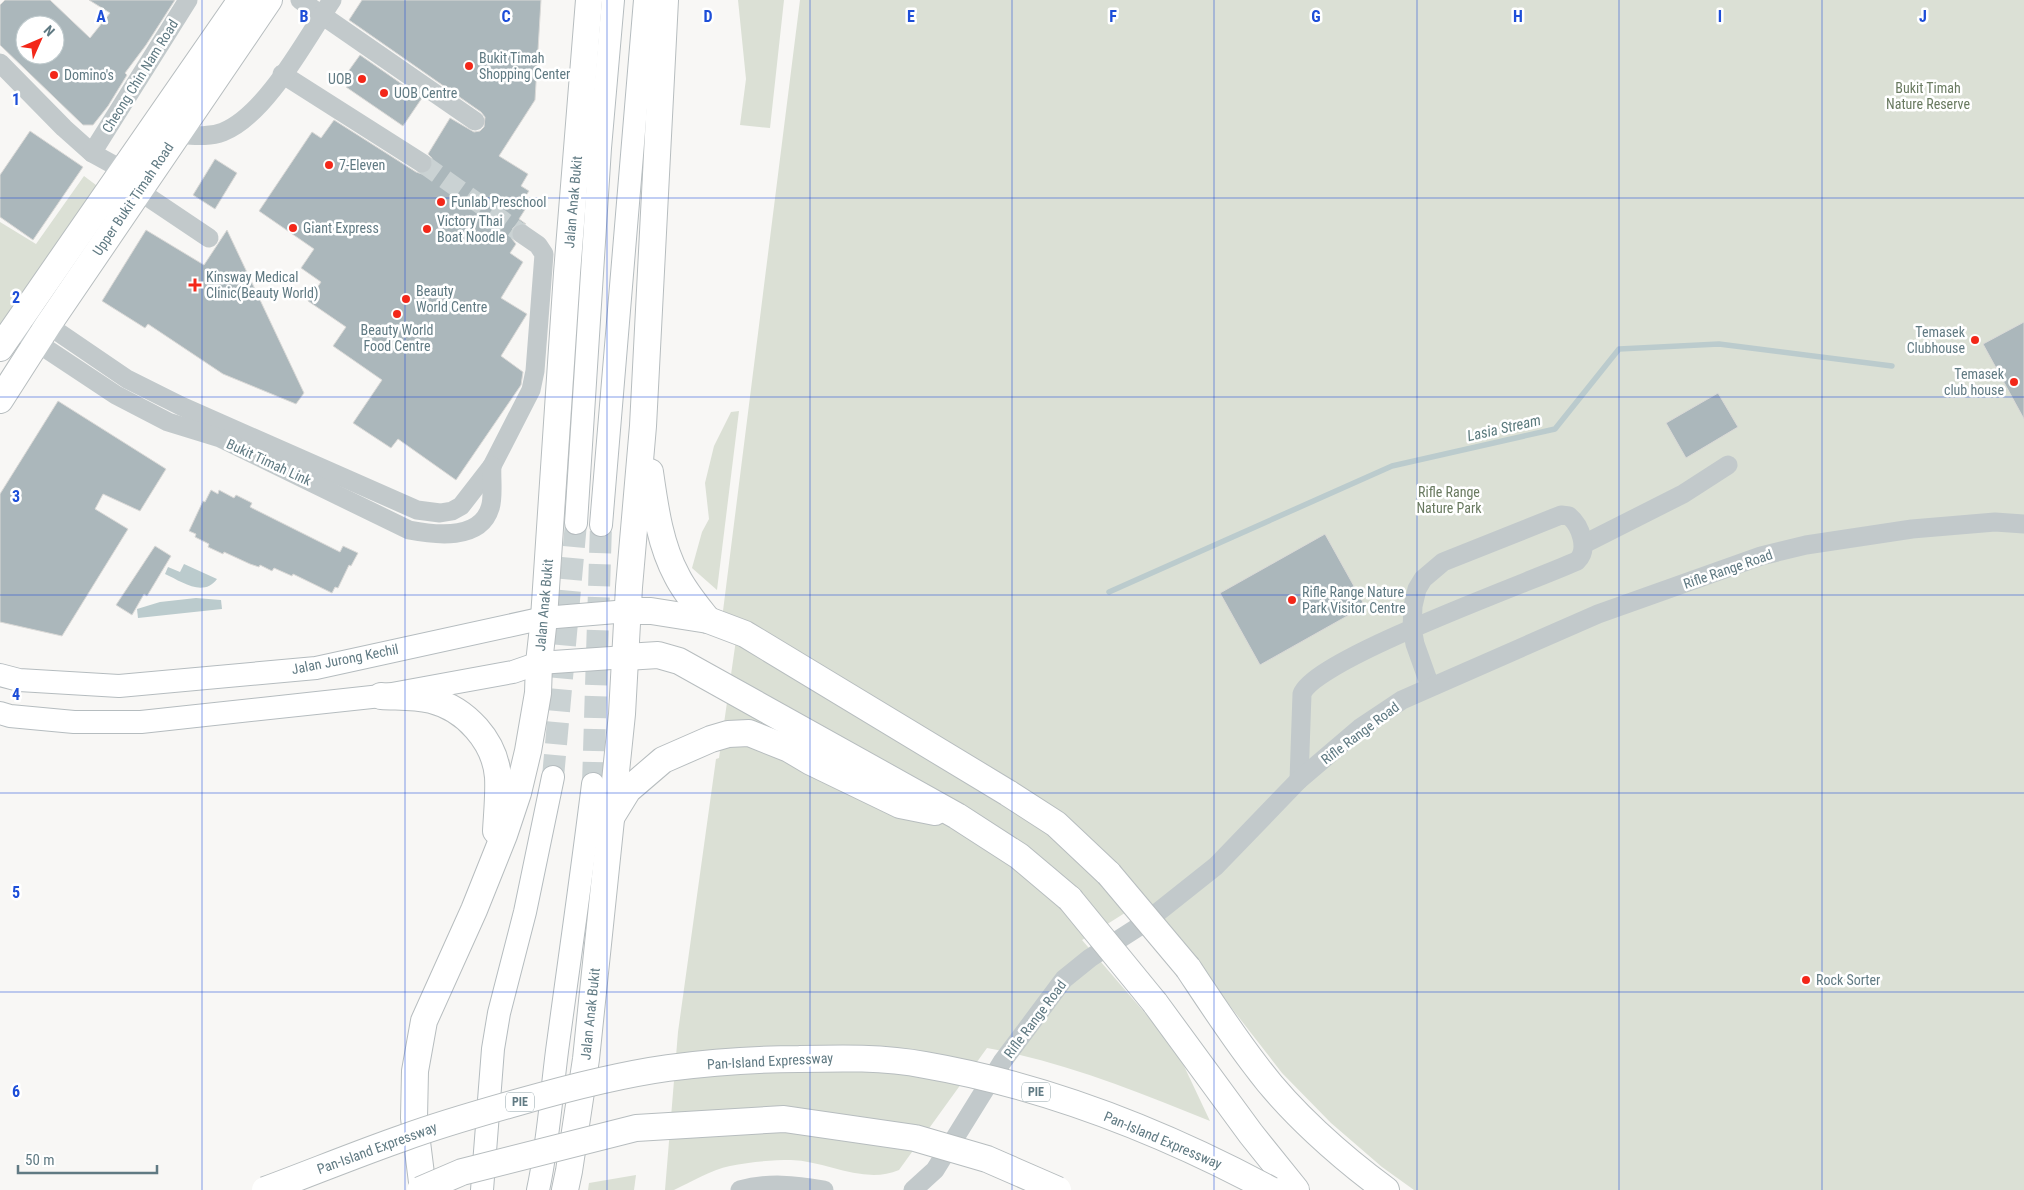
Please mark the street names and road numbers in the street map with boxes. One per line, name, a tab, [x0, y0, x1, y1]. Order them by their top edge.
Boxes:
street label: Cheong Chin Nam Road	[99, 16, 181, 136]
street label: Upper Bukit Timah Road	[89, 140, 177, 258]
street label: Jalan Anak Bukit	[561, 155, 585, 249]
street label: Bukit Timah Link	[224, 435, 315, 489]
street label: Rifle Range Road	[1681, 546, 1775, 592]
street label: Jalan Anak Bukit	[532, 558, 556, 652]
street label: Jalan Jurong Kechil	[290, 641, 400, 677]
street label: Rifle Range Road	[1318, 699, 1402, 767]
street label: Jalan Anak Bukit	[577, 967, 603, 1061]
street label: Rifle Range Road	[1001, 977, 1069, 1061]
street label: Pan-Island Expressway	[706, 1050, 834, 1072]
road number: PIE	[1022, 1082, 1050, 1102]
road number: PIE	[506, 1092, 534, 1112]
street label: Pan-Island Expressway	[1102, 1108, 1224, 1172]
street label: Pan-Island Expressway	[315, 1119, 439, 1177]

